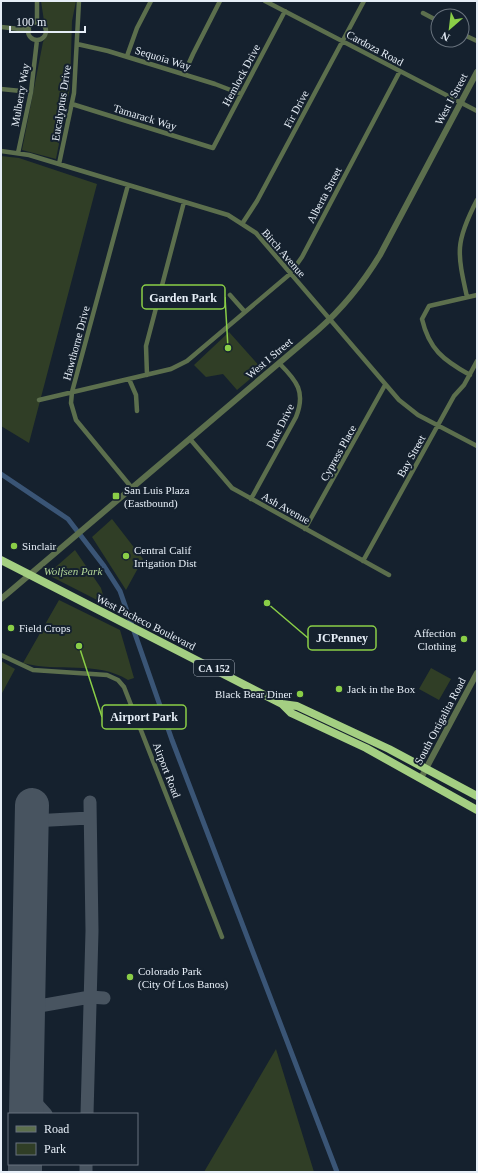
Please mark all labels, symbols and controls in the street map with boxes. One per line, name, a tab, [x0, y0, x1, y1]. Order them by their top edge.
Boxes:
scale bar	[10, 8, 85, 34]
north arrow	[430, 8, 470, 48]
text: 100 m	[16, 15, 47, 29]
street label: Cardoza Road	[345, 28, 406, 68]
text: N	[439, 30, 452, 44]
street label: Hemlock Drive	[220, 42, 262, 108]
street label: Sequoia Way	[134, 44, 193, 72]
street label: Mulberry Way	[9, 62, 32, 128]
street label: Eucalyptus Drive	[49, 64, 73, 142]
street label: West I Street	[432, 71, 470, 127]
street label: Fir Drive	[281, 88, 311, 130]
street label: Tamarack Way	[112, 102, 179, 132]
street label: Alberta Street	[304, 165, 344, 225]
street label: Birch Avenue	[260, 226, 308, 280]
callout: Garden Park	[142, 285, 225, 309]
text: Garden Park	[149, 291, 217, 305]
street label: Hawthorne Drive	[60, 304, 92, 382]
street label: West I Street	[243, 335, 295, 381]
street label: Date Drive	[264, 402, 296, 450]
street label: Cypress Place	[318, 423, 358, 483]
street label: Bay Street	[395, 433, 427, 479]
place label: San Luis Plaza (Eastbound)	[124, 484, 189, 510]
street label: Ash Avenue	[260, 490, 312, 526]
marker: San Luis Plaza (Eastbound)	[111, 491, 121, 501]
place label: Sinclair	[22, 540, 57, 552]
marker: Sinclair	[9, 541, 19, 551]
place label: Central Calif Irrigation Dist	[134, 544, 197, 569]
marker: Central Calif Irrigation Dist	[121, 551, 131, 561]
park label: Wolfsen Park	[44, 565, 103, 577]
street label: West Pacheco Boulevard	[94, 592, 198, 652]
place label: Field Crops	[19, 622, 71, 634]
marker: Field Crops	[6, 623, 16, 633]
callout: JCPenney	[308, 626, 376, 650]
place label: Affection Clothing	[414, 627, 456, 652]
text: JCPenney	[316, 631, 368, 645]
marker: Affection Clothing	[459, 634, 469, 644]
road number: CA 152	[194, 660, 234, 676]
street label: South Ortigalita Road	[412, 675, 468, 766]
place label: Jack in the Box	[347, 683, 416, 695]
marker: Jack in the Box	[334, 684, 344, 694]
place label: Black Bear Diner	[215, 688, 292, 700]
marker: Black Bear Diner	[295, 689, 305, 699]
callout: Airport Park	[102, 705, 186, 729]
text: Airport Park	[110, 710, 178, 724]
street label: Airport Road	[151, 741, 183, 800]
place label: Colorado Park (City Of Los Banos)	[138, 965, 228, 991]
marker: Colorado Park (City Of Los Banos)	[125, 972, 135, 982]
legend	[8, 1113, 138, 1165]
text: Road	[44, 1122, 69, 1136]
text: Park	[44, 1142, 66, 1156]

